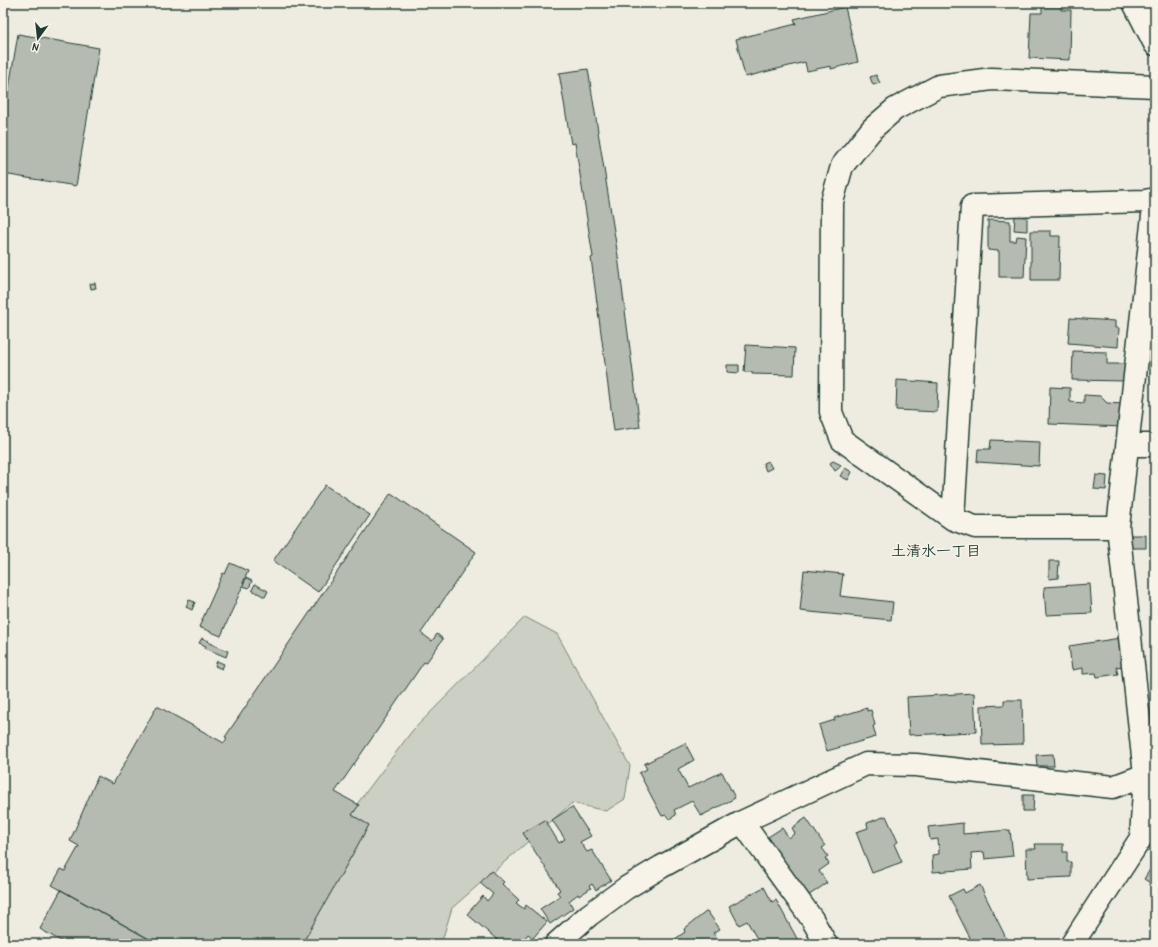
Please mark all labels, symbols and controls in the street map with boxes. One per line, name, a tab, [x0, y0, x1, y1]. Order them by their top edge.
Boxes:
north arrow	[18, 18, 58, 58]
text: N	[31, 40, 40, 55]
district label: 土清水一丁目	[891, 540, 981, 561]

